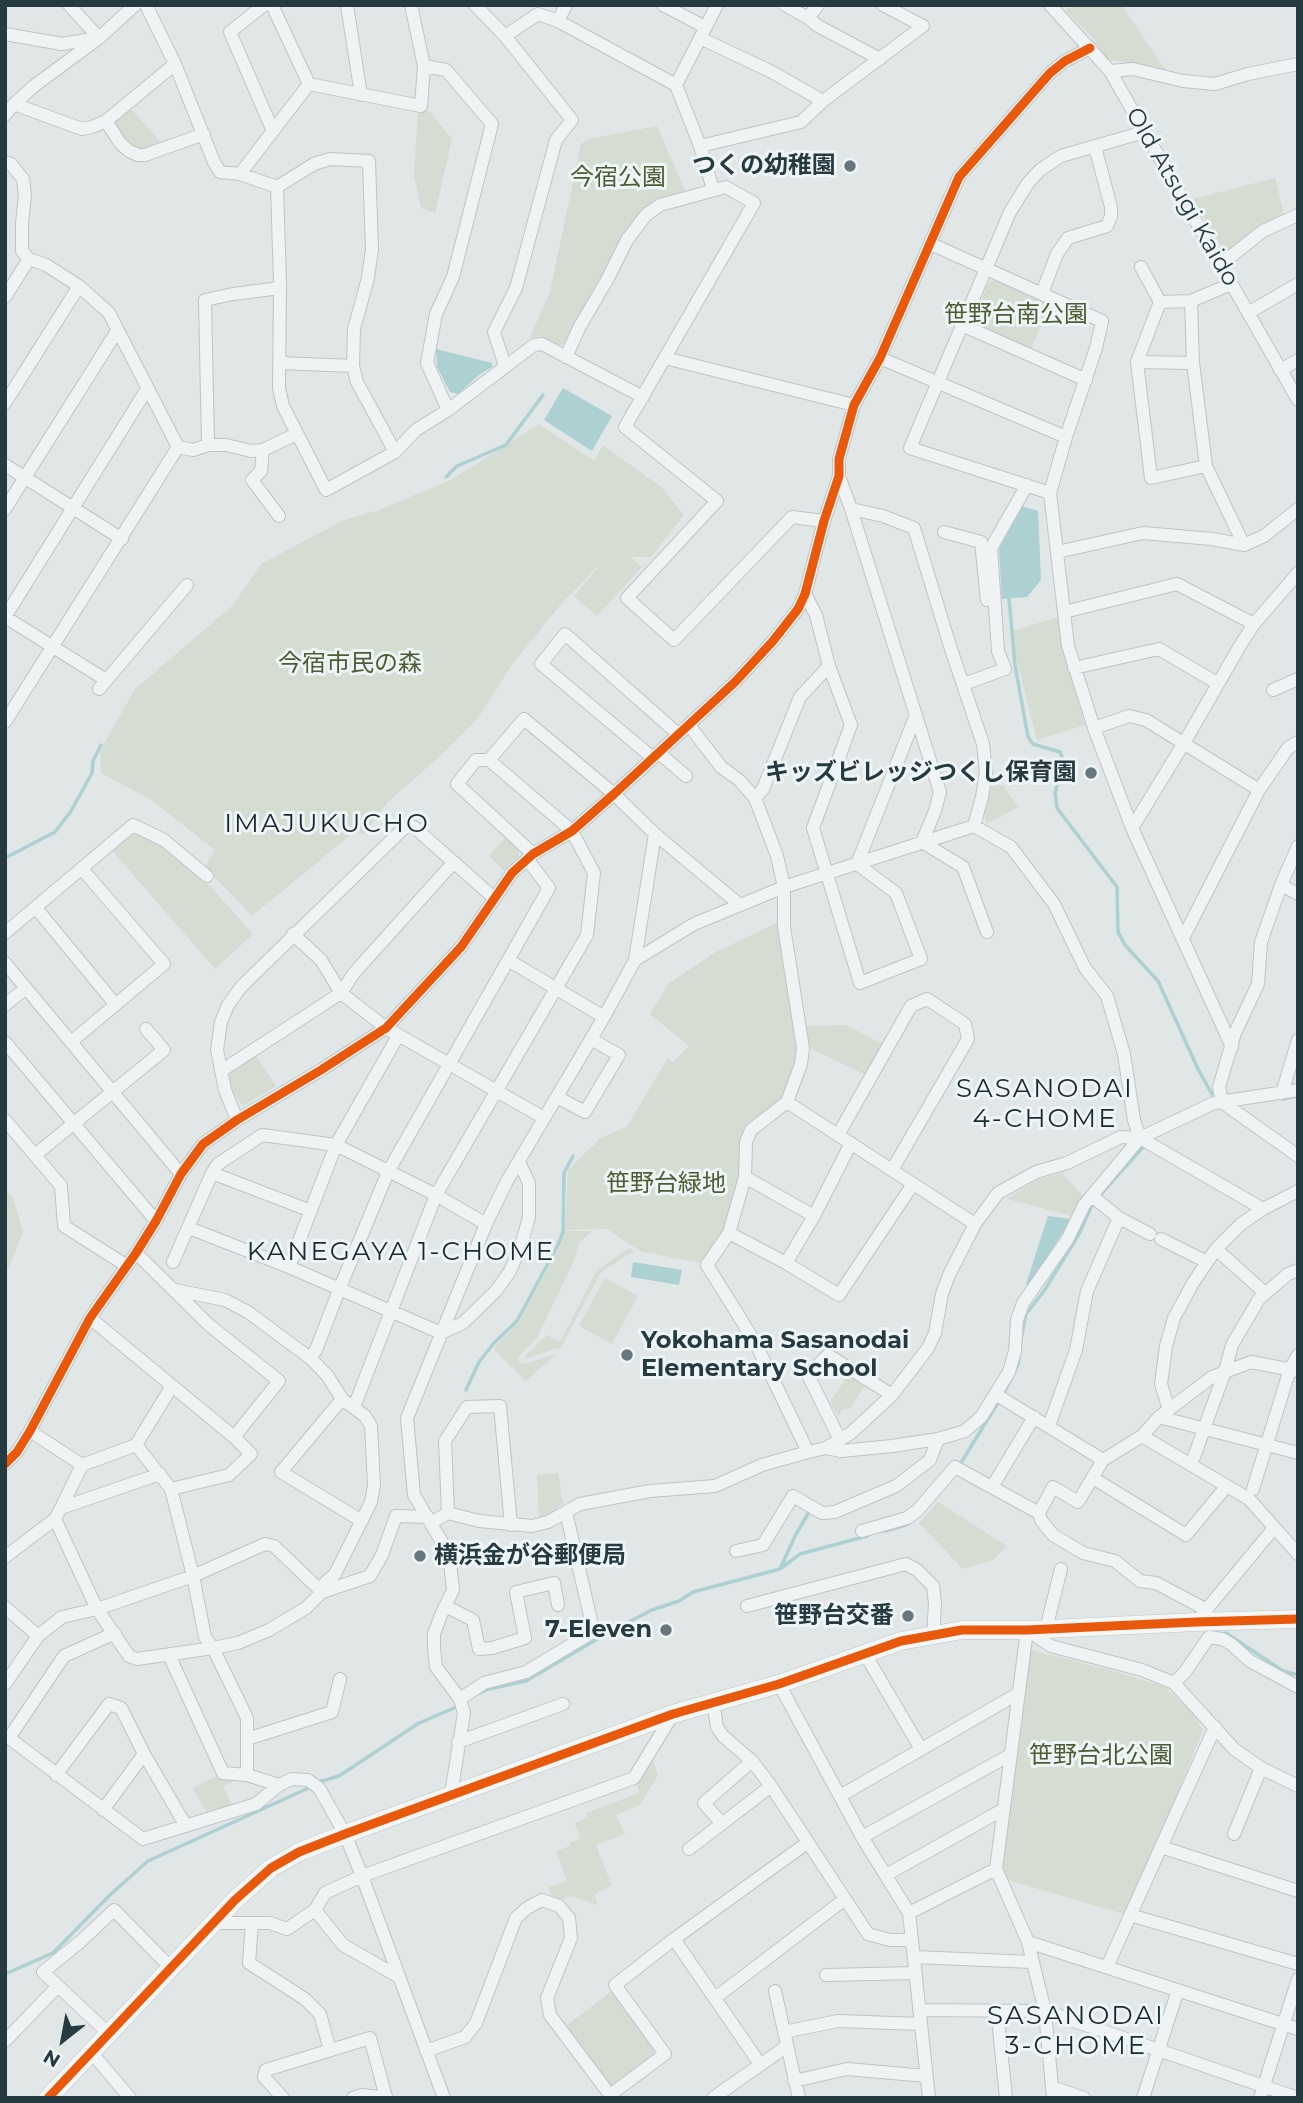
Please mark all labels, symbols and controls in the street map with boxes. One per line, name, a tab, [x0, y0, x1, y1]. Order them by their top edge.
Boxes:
street label: Old Atsugi Kaido	[1119, 102, 1245, 292]
place label: つくの幼稚園	[692, 152, 836, 180]
marker: つくの幼稚園	[842, 158, 858, 174]
park label: 今宿公園	[570, 164, 666, 192]
park label: 笹野台南公園	[944, 301, 1088, 329]
park label: 今宿市民の森	[278, 650, 422, 678]
place label: キッズビレッジつくし保育園	[765, 759, 1077, 787]
marker: キッズビレッジつくし保育園	[1083, 765, 1099, 781]
district label: IMAJUKUCHO	[225, 808, 429, 840]
district label: SASANODAI 4-CHOME	[957, 1073, 1133, 1134]
park label: 笹野台緑地	[606, 1170, 726, 1198]
district label: KANEGAYA 1-CHOME	[249, 1236, 553, 1268]
place label: Yokohama Sasanodai Elementary School	[641, 1327, 909, 1383]
marker: Yokohama Sasanodai Elementary School	[619, 1347, 635, 1363]
place label: 横浜金が谷郵便局	[434, 1542, 626, 1570]
marker: 横浜金が谷郵便局	[412, 1548, 428, 1564]
place label: 笹野台交番	[774, 1602, 894, 1630]
marker: 笹野台交番	[900, 1608, 916, 1624]
place label: 7-Eleven	[545, 1616, 652, 1644]
marker: 7-Eleven	[658, 1622, 674, 1638]
park label: 笹野台北公園	[1029, 1742, 1173, 1770]
district label: SASANODAI 3-CHOME	[988, 2000, 1164, 2062]
north arrow	[28, 2005, 98, 2075]
text: N	[39, 2045, 64, 2072]

